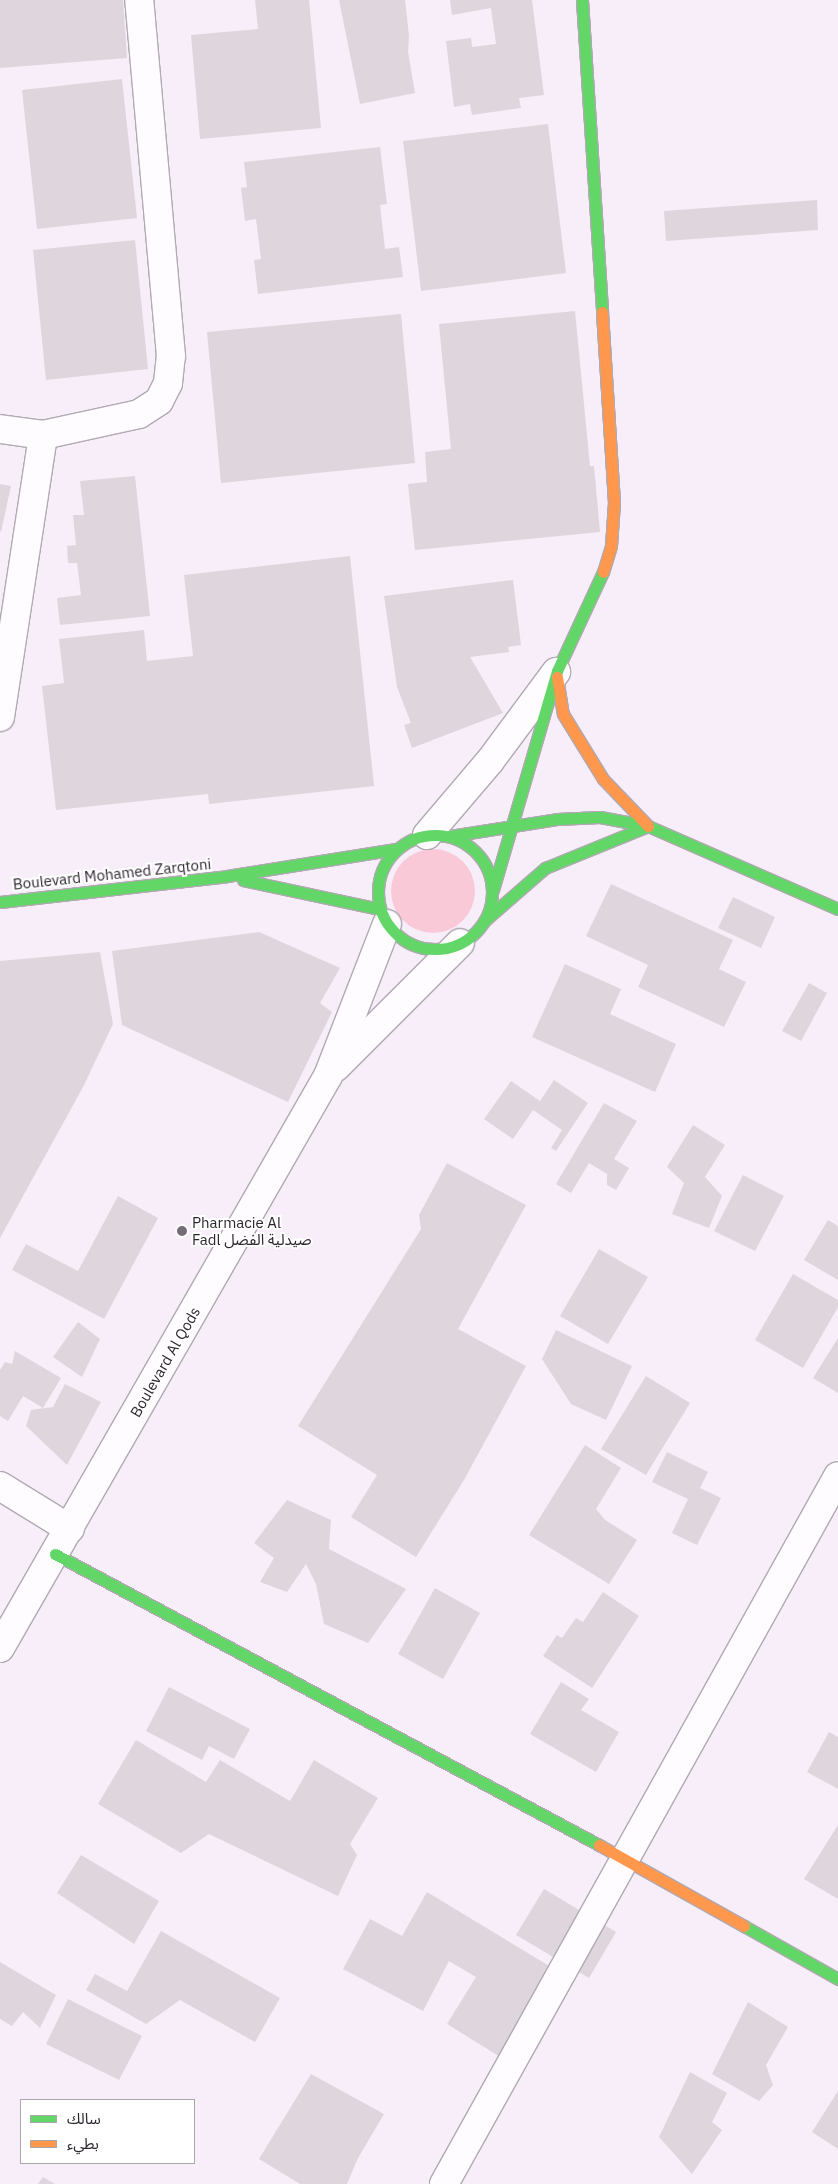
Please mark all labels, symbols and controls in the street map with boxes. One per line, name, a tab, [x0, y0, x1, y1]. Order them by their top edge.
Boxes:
street label: Boulevard Mohamed Zarqtoni	[12, 855, 212, 893]
place label: Pharmacie Al Fadl صيدلية الفضل	[192, 1213, 312, 1248]
marker: Pharmacie Al Fadl صيدلية الفضل	[176, 1225, 188, 1237]
street label: Boulevard Al Qods	[126, 1304, 204, 1420]
legend	[20, 2099, 195, 2164]
text: سالك	[67, 2109, 101, 2128]
text: بطيء	[67, 2134, 99, 2153]

